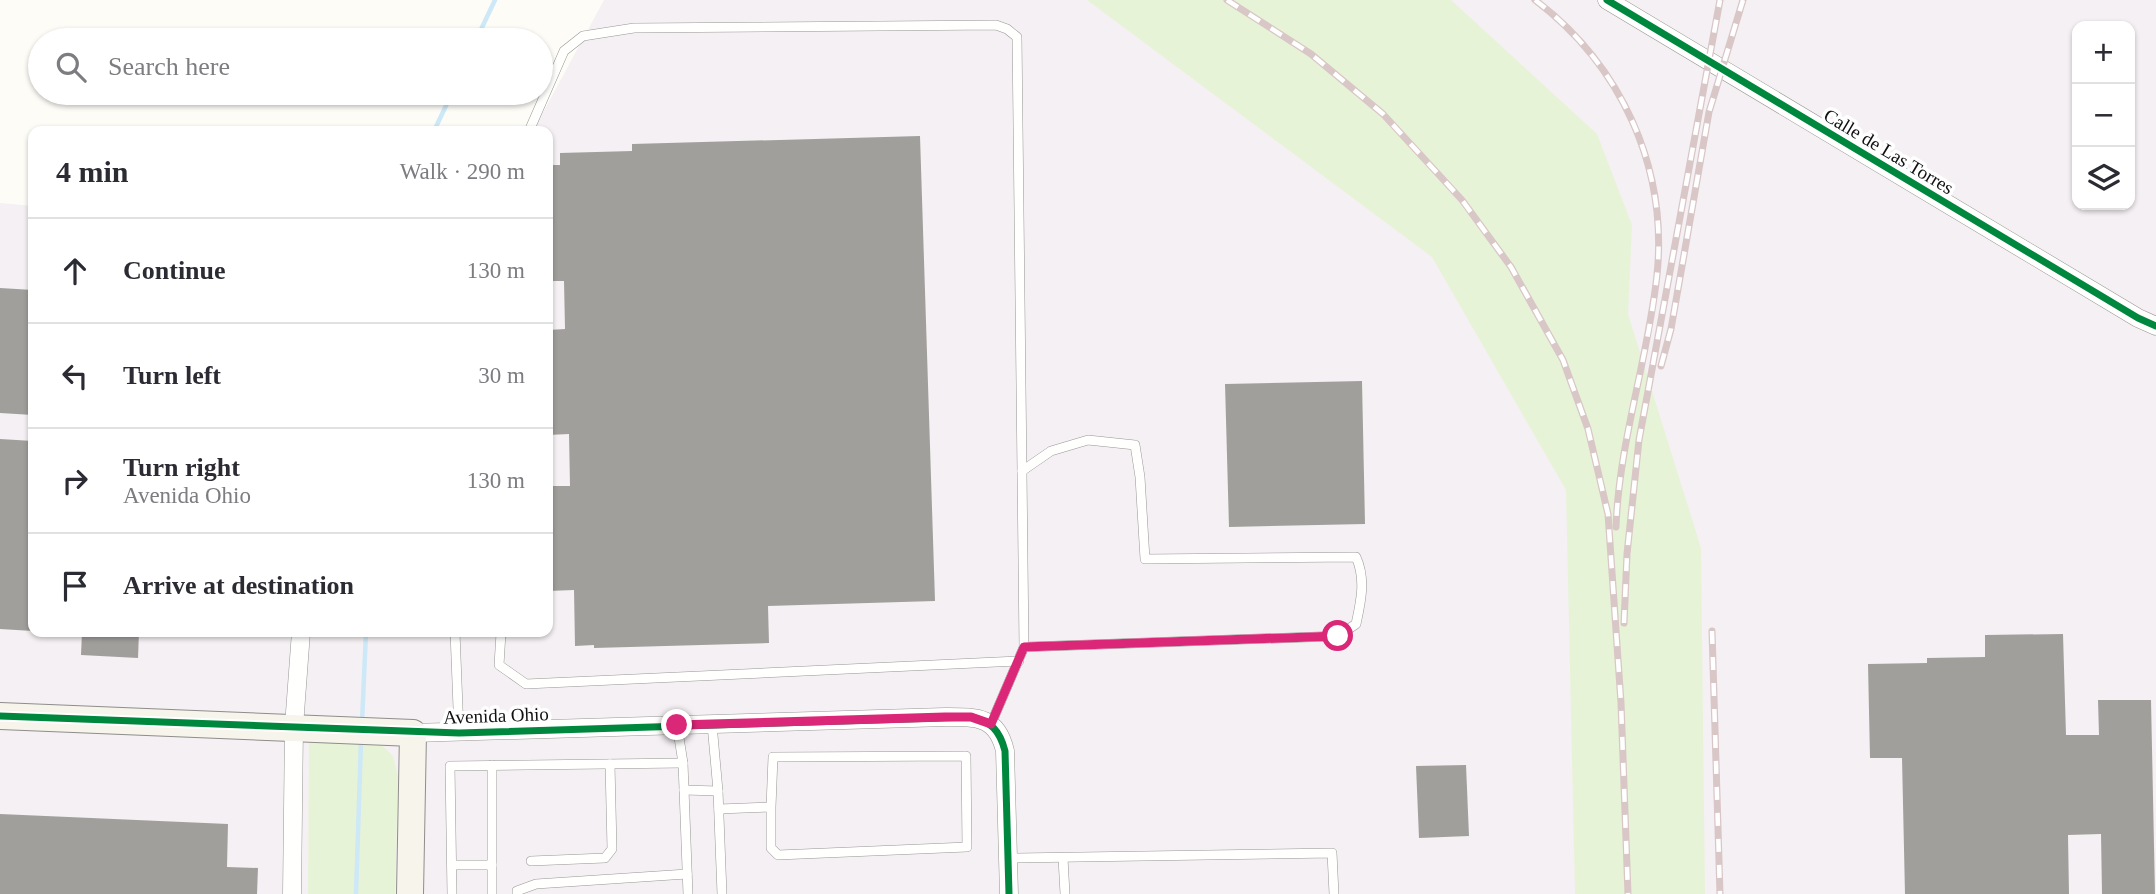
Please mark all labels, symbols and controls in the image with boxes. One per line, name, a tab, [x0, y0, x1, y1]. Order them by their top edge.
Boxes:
map controls	[2072, 21, 2135, 210]
button: +	[2072, 21, 2135, 84]
search box	[28, 28, 553, 105]
icon: search	[52, 48, 90, 86]
text: Search here	[108, 52, 230, 81]
button: −	[2072, 84, 2135, 147]
street label: Calle de Las Torres	[1820, 104, 1957, 198]
button: layers	[2072, 147, 2135, 210]
text: 4 min	[56, 155, 129, 188]
text: Walk · 290 m	[400, 159, 525, 184]
icon: ahead	[56, 252, 94, 290]
text: Continue	[123, 256, 226, 285]
text: 130 m	[467, 258, 525, 283]
icon: left	[56, 357, 94, 395]
text: Turn left	[123, 361, 221, 390]
text: 30 m	[478, 363, 525, 388]
text: Turn right	[123, 453, 240, 482]
icon: right	[56, 462, 94, 500]
text: 130 m	[467, 468, 525, 493]
text: Avenida Ohio	[123, 483, 251, 508]
icon: arrive	[56, 567, 94, 605]
text: Arrive at destination	[123, 571, 354, 600]
route start	[1322, 620, 1353, 651]
street label: Avenida Ohio	[443, 703, 549, 728]
route end	[661, 709, 692, 740]

